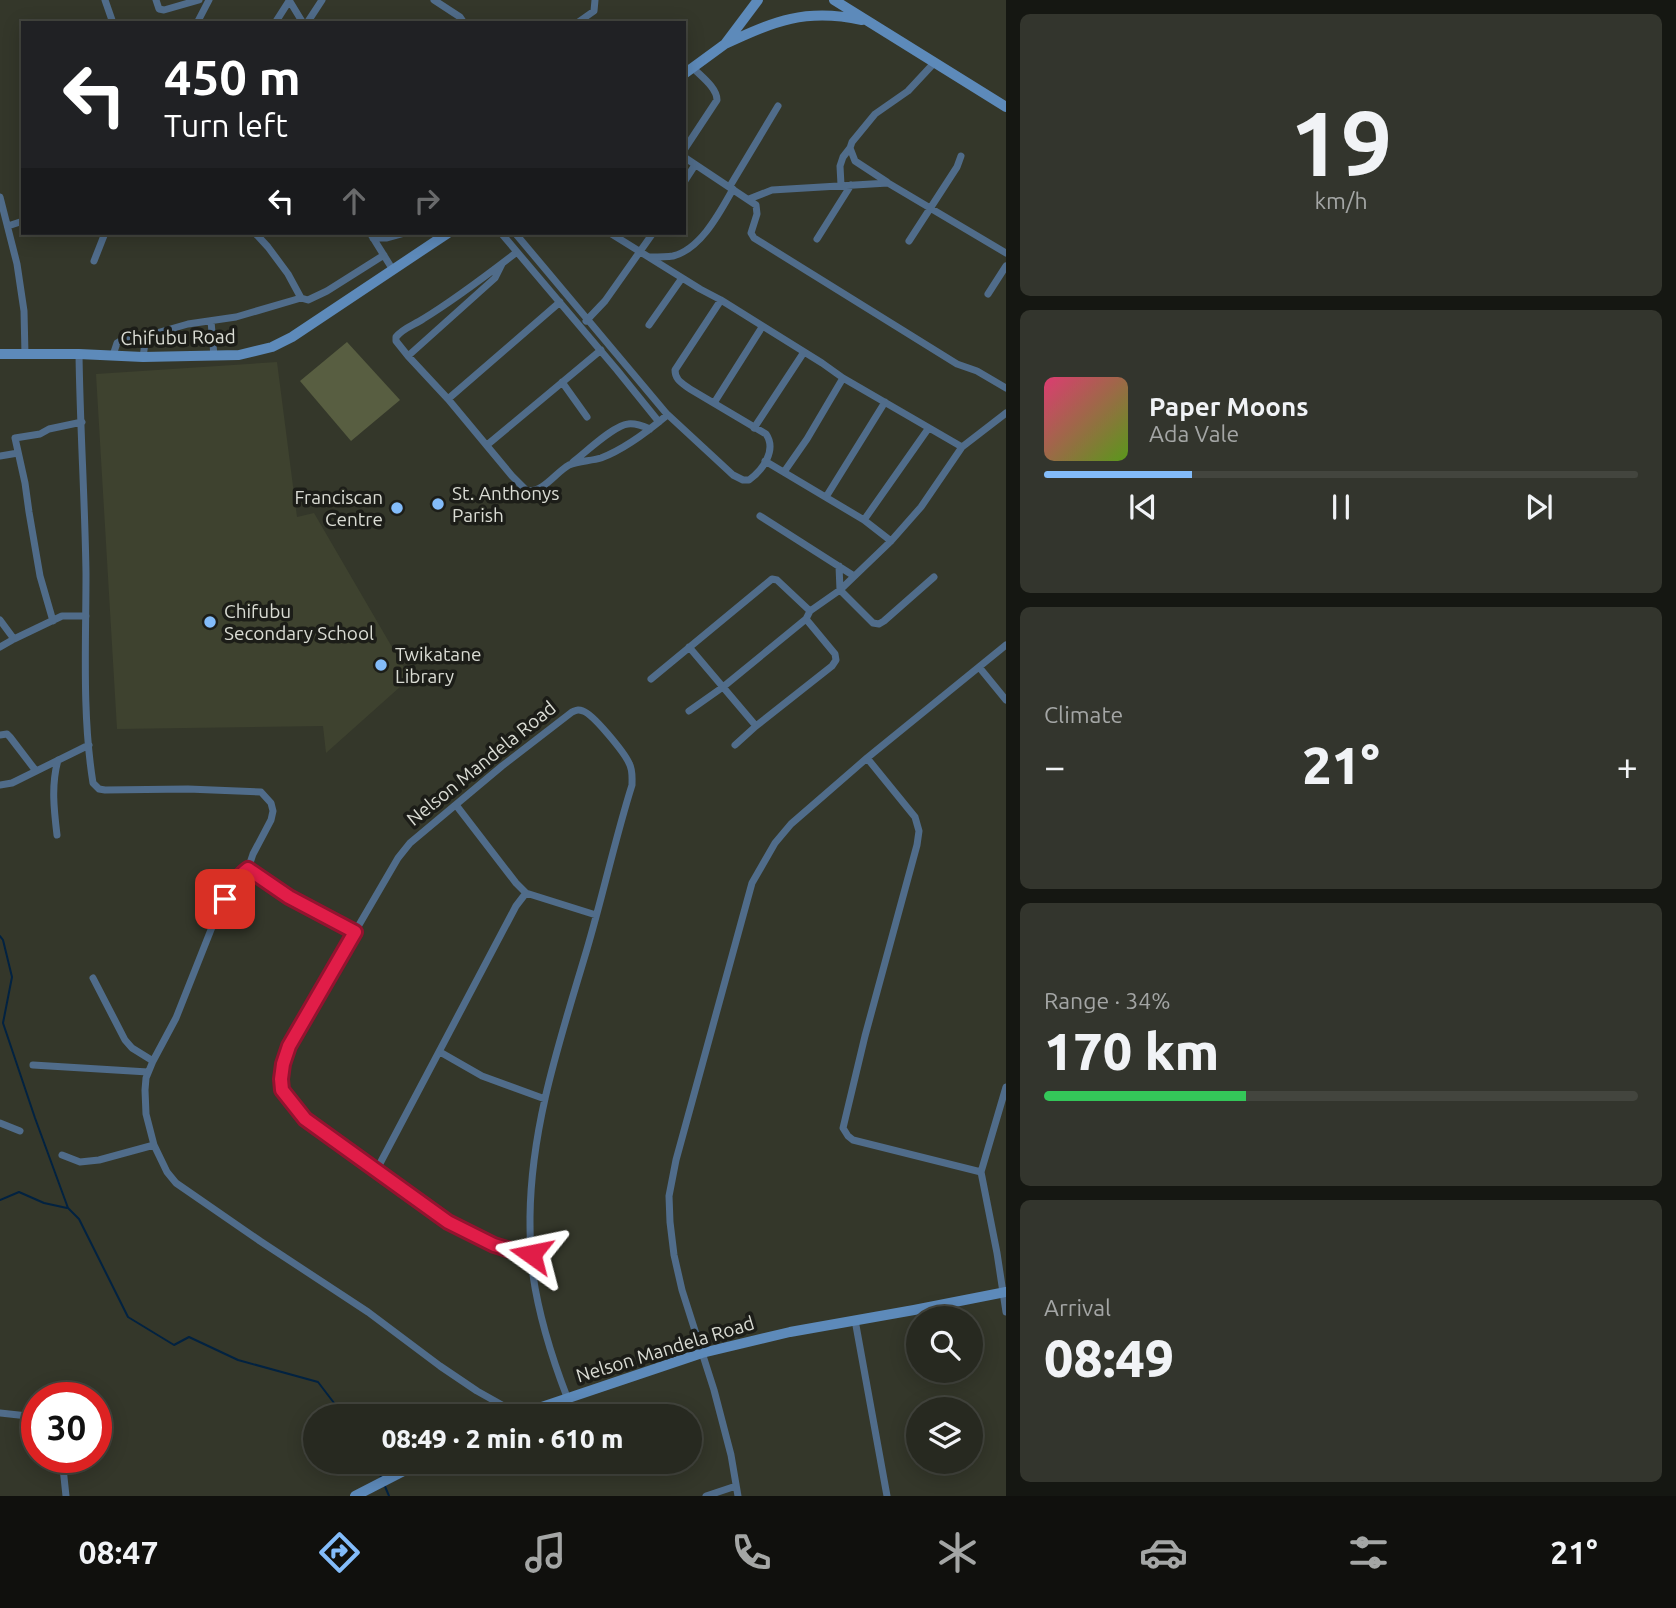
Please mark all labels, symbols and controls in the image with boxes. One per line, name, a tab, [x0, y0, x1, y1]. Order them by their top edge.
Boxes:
icon: left	[49, 49, 140, 140]
text: 450 m	[164, 49, 301, 104]
text: 19	[1290, 91, 1392, 193]
text: Turn left	[164, 107, 288, 143]
icon: left	[262, 182, 300, 220]
icon: ahead	[335, 182, 373, 220]
icon: right	[408, 182, 446, 220]
text: km/h	[1314, 188, 1368, 213]
street label: Chifubu Road	[120, 325, 236, 349]
text: Paper Moons	[1149, 392, 1308, 421]
text: Ada Vale	[1149, 421, 1239, 446]
place label: St. Anthonys Parish	[452, 482, 559, 526]
place label: Franciscan Centre	[294, 486, 383, 530]
icon: previous	[1124, 488, 1162, 526]
icon: pause	[1322, 488, 1360, 526]
icon: next	[1520, 488, 1558, 526]
marker: St. Anthonys Parish	[430, 496, 446, 512]
marker: Franciscan Centre	[389, 500, 405, 516]
place label: Chifubu Secondary School	[224, 600, 374, 644]
marker: Chifubu Secondary School	[202, 614, 218, 630]
place label: Twikatane Library	[395, 643, 481, 687]
marker: Twikatane Library	[373, 657, 389, 673]
street label: Nelson Mandela Road	[402, 696, 560, 830]
text: Climate	[1044, 702, 1123, 727]
text: 21°	[1302, 736, 1380, 794]
text: −	[1044, 745, 1065, 787]
text: +	[1617, 745, 1638, 787]
pin	[195, 869, 255, 929]
icon: arrive	[206, 880, 244, 918]
text: Range · 34%	[1044, 988, 1171, 1013]
text: 170 km	[1044, 1022, 1219, 1080]
position arrow	[494, 1217, 568, 1291]
text: Arrival	[1044, 1295, 1111, 1320]
map controls	[906, 1306, 983, 1474]
button: search	[906, 1306, 983, 1383]
street label: Nelson Mandela Road	[573, 1311, 757, 1387]
text: 08:49	[1044, 1329, 1174, 1387]
speed limit sign: 30	[21, 1382, 112, 1473]
button: layers	[906, 1397, 983, 1474]
text: 08:49 · 2 min · 610 m	[382, 1424, 623, 1453]
icon: directions	[315, 1528, 364, 1577]
icon: music	[521, 1528, 570, 1577]
icon: phone	[727, 1528, 776, 1577]
icon: climate	[933, 1528, 982, 1577]
icon: car	[1139, 1528, 1188, 1577]
icon: filters	[1344, 1528, 1393, 1577]
text: 08:47	[78, 1534, 158, 1570]
text: 21°	[1550, 1534, 1598, 1570]

